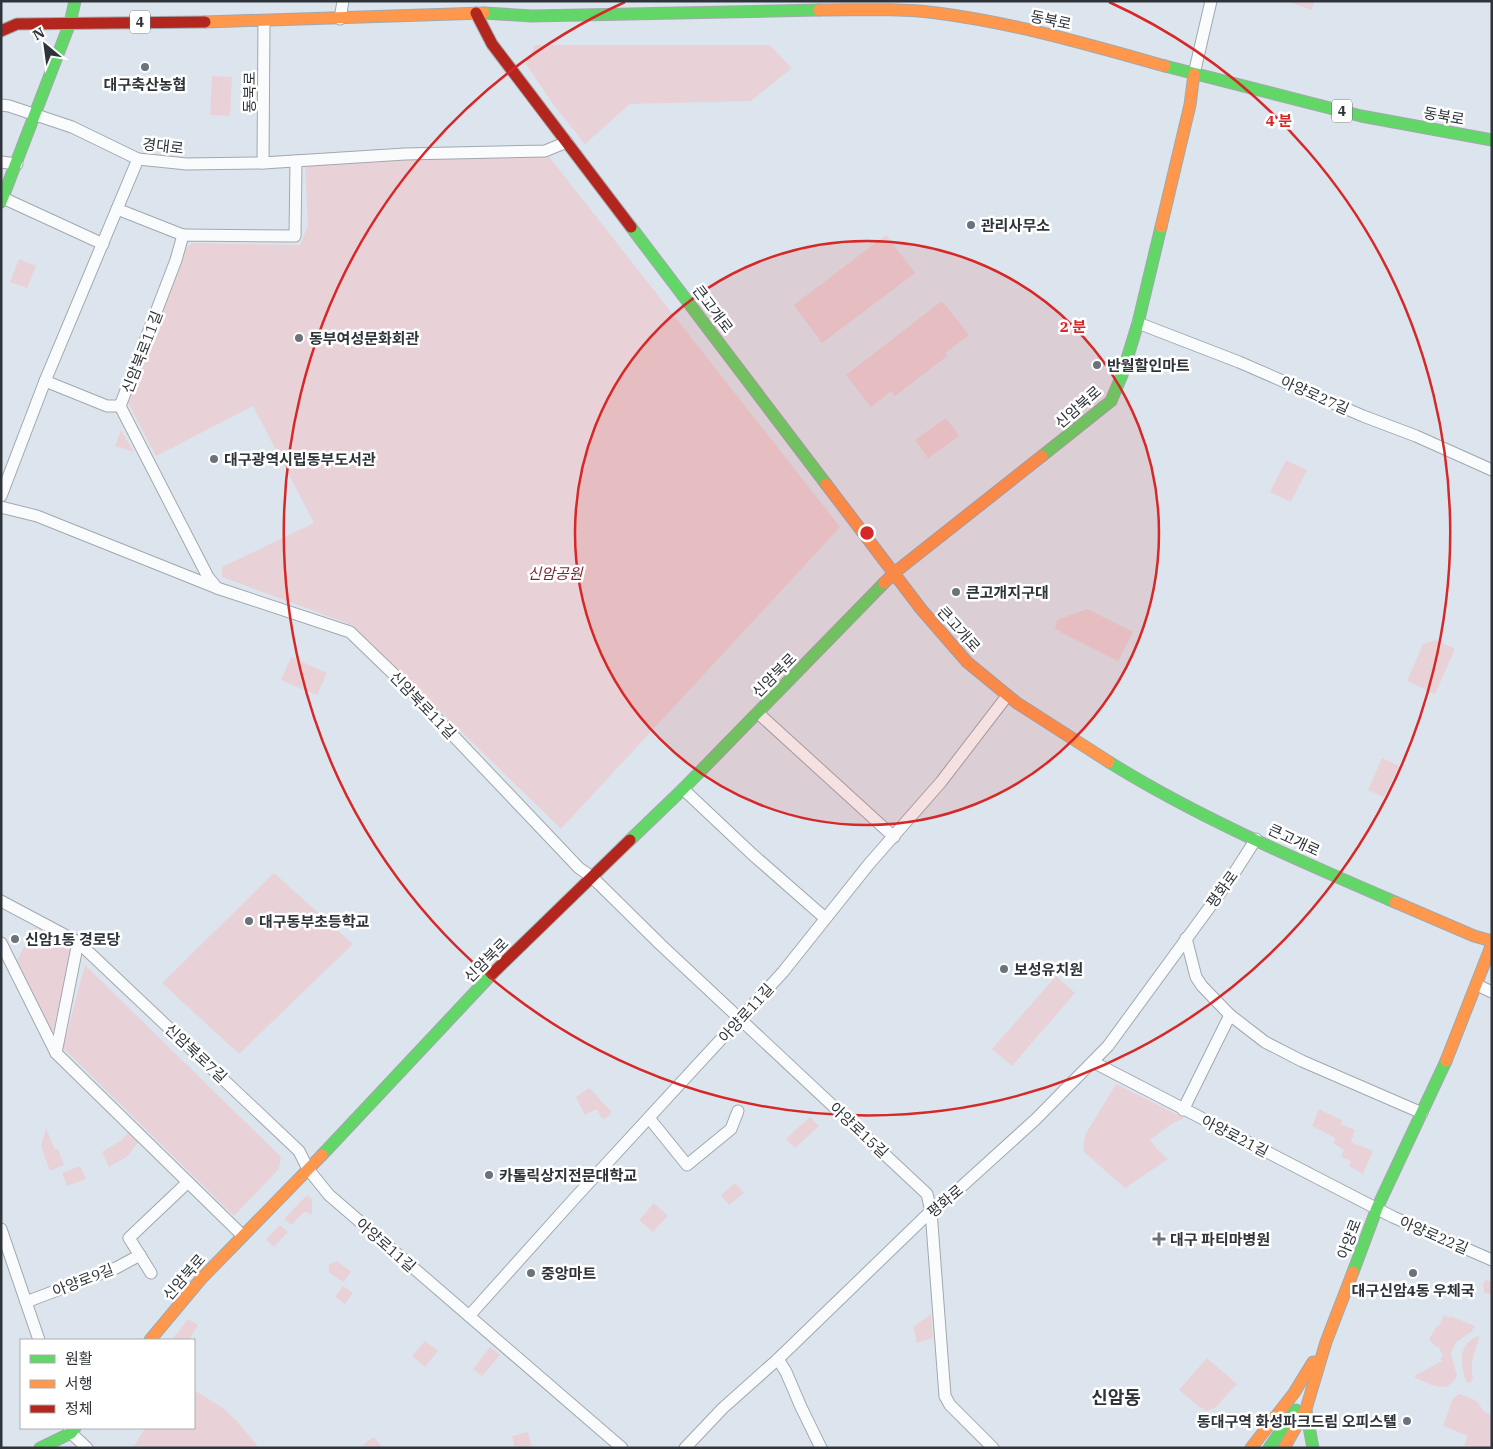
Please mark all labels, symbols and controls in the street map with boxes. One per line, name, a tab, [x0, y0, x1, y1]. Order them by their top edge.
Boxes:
street label: 동북로	[1029, 6, 1073, 34]
road number: 4	[130, 11, 150, 34]
north arrow	[20, 20, 70, 70]
text: N	[29, 23, 48, 44]
marker: 대구축산농협	[139, 61, 151, 73]
street label: 동북로	[240, 71, 259, 113]
place label: 대구축산농협	[104, 75, 186, 94]
road number: 4	[1332, 100, 1352, 122]
street label: 동북로	[1422, 103, 1466, 129]
text: 4 분	[1266, 111, 1292, 130]
street label: 경대로	[141, 134, 185, 158]
place label: 관리사무소	[981, 216, 1050, 235]
marker: 관리사무소	[965, 219, 977, 231]
street label: 큰고개로	[689, 281, 737, 337]
street label: 신암북로11길	[118, 308, 166, 396]
text: 2 분	[1060, 317, 1086, 336]
place label: 동부여성문화회관	[309, 329, 420, 348]
marker: 동부여성문화회관	[293, 332, 305, 344]
place label: 반월할인마트	[1107, 356, 1190, 375]
marker: 반월할인마트	[1091, 359, 1103, 371]
street label: 아양로27길	[1278, 371, 1352, 419]
street label: 신암북로	[1051, 382, 1105, 432]
place label: 대구광역시립동부도서관	[224, 450, 376, 469]
marker: 대구광역시립동부도서관	[208, 453, 220, 465]
centre of rings	[858, 524, 876, 542]
park label: 신암공원	[527, 564, 584, 583]
place label: 큰고개지구대	[966, 583, 1049, 602]
marker: 큰고개지구대	[950, 586, 962, 598]
street label: 큰고개로	[933, 602, 985, 656]
street label: 신암북로	[748, 649, 800, 701]
street label: 신암북로11길	[386, 667, 460, 743]
street label: 큰고개로	[1265, 820, 1323, 860]
street label: 평화로	[1202, 867, 1242, 911]
place label: 대구동부초등학교	[259, 912, 370, 931]
marker: 대구동부초등학교	[243, 915, 255, 927]
place label: 신암1동 경로당	[25, 930, 120, 949]
marker: 신암1동 경로당	[9, 933, 21, 945]
street label: 신암북로	[460, 934, 512, 986]
place label: 보성유치원	[1014, 960, 1083, 979]
marker: 보성유치원	[998, 963, 1010, 975]
street label: 아양로11길	[714, 979, 778, 1047]
street label: 신암북로7길	[161, 1019, 231, 1087]
street label: 아양로15길	[826, 1098, 892, 1162]
street label: 아양로21길	[1198, 1111, 1272, 1161]
place label: 카톨릭상지전문대학교	[499, 1166, 637, 1185]
marker: 카톨릭상지전문대학교	[483, 1169, 495, 1181]
street label: 평화로	[923, 1180, 967, 1222]
street label: 아양로22길	[1397, 1212, 1471, 1258]
street label: 아양로11길	[352, 1214, 420, 1276]
street label: 아양로	[1333, 1216, 1365, 1262]
place label: 대구 파티마병원	[1170, 1230, 1270, 1249]
marker: 대구 파티마병원	[1152, 1232, 1166, 1246]
street label: 신암북로	[159, 1250, 209, 1304]
street label: 아양로9길	[50, 1260, 116, 1300]
place label: 중앙마트	[541, 1264, 596, 1283]
marker: 중앙마트	[525, 1267, 537, 1279]
marker: 대구신암4동 우체국	[1407, 1267, 1419, 1279]
place label: 대구신암4동 우체국	[1352, 1281, 1475, 1300]
legend	[20, 1339, 195, 1429]
text: 원활	[65, 1349, 93, 1368]
text: 서행	[65, 1374, 93, 1393]
district label: 신암동	[1091, 1386, 1141, 1409]
text: 정체	[65, 1399, 93, 1418]
place label: 동대구역 화성파크드림 오피스텔	[1197, 1412, 1397, 1431]
marker: 동대구역 화성파크드림 오피스텔	[1401, 1415, 1413, 1427]

